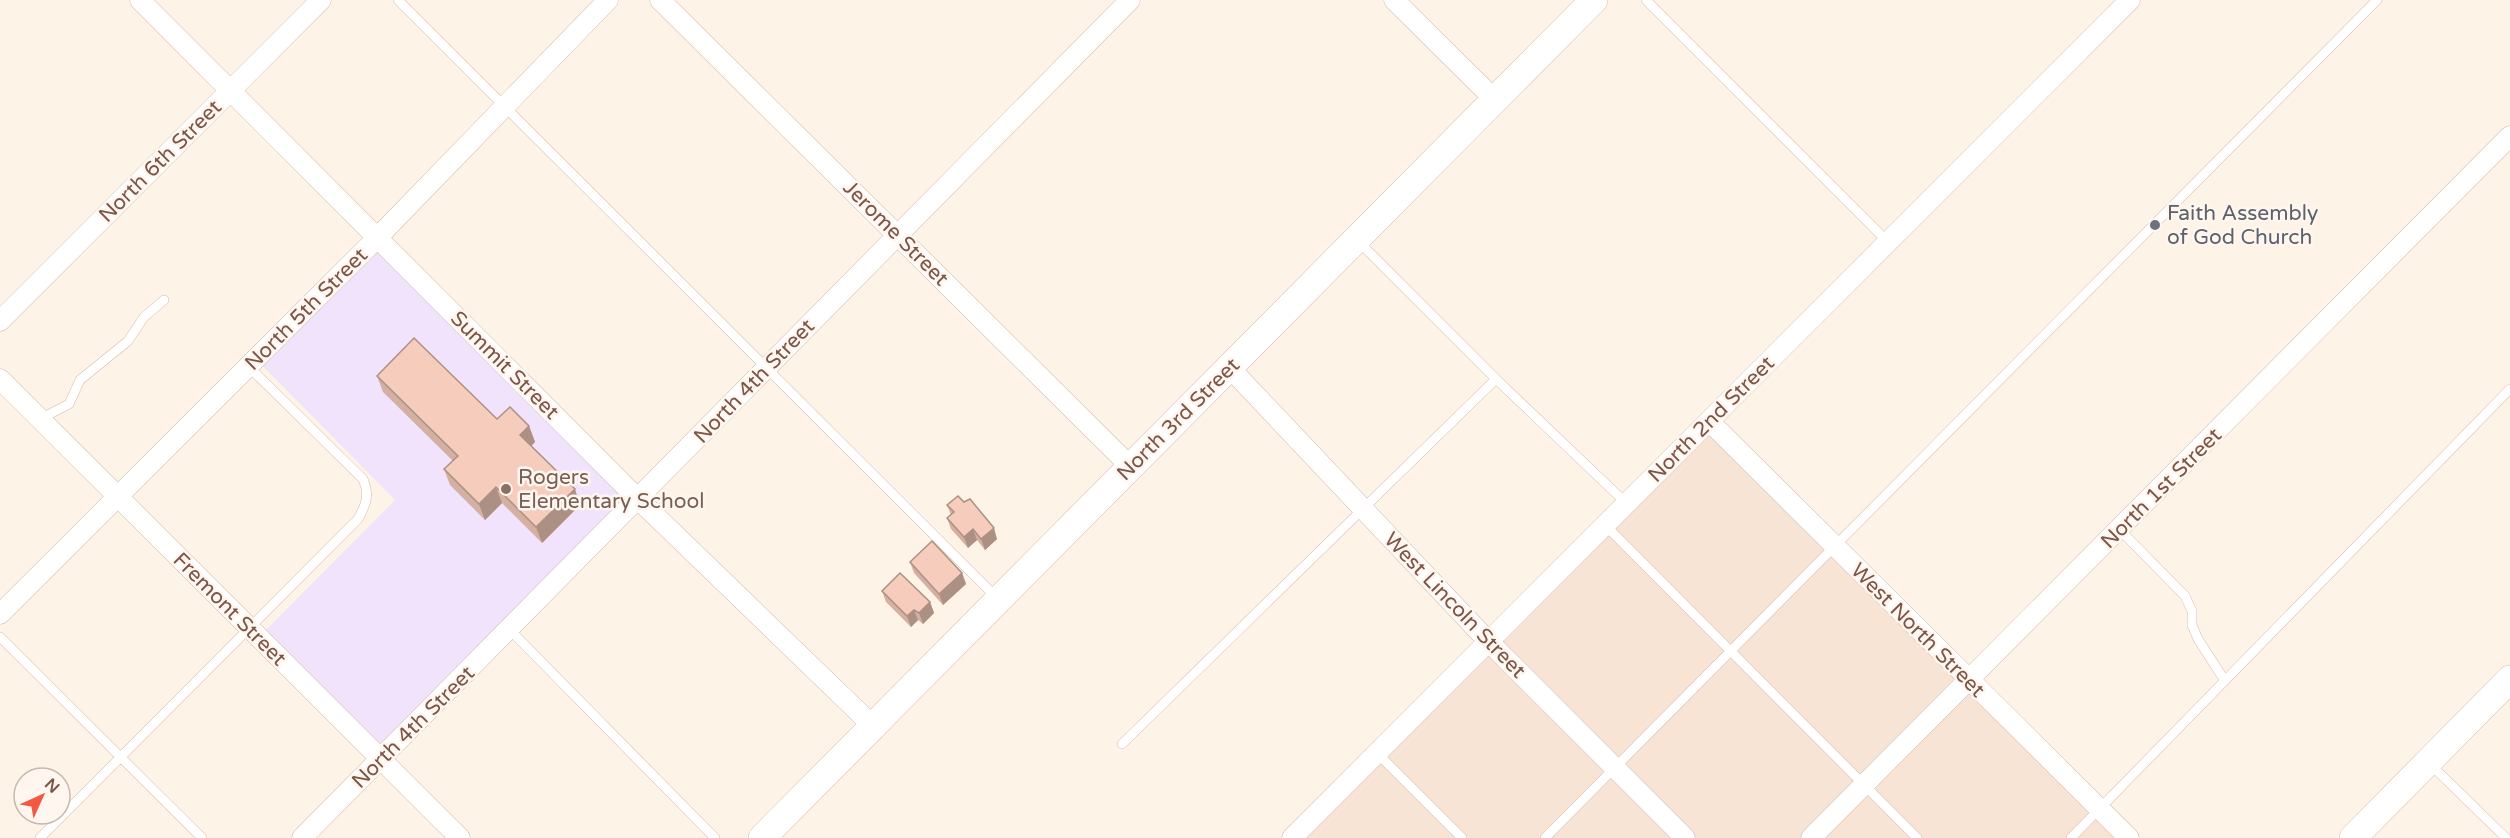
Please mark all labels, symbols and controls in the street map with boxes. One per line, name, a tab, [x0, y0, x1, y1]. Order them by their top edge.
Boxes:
street label: North 6th Street	[94, 95, 227, 228]
street label: Jerome Street	[838, 175, 954, 291]
place label: Faith Assembly of God Church	[2167, 201, 2318, 250]
marker: Faith Assembly of God Church	[2148, 218, 2162, 232]
street label: North 5th Street	[240, 243, 373, 376]
street label: Summit Street	[445, 306, 564, 425]
street label: North 4th Street	[689, 314, 820, 449]
street label: North 2nd Street	[1643, 351, 1780, 488]
street label: North 3rd Street	[1112, 353, 1245, 486]
street label: North 1st Street	[2096, 423, 2227, 554]
place label: Rogers Elementary School	[518, 465, 705, 514]
marker: Rogers Elementary School	[499, 482, 513, 496]
street label: West Lincoln Street	[1379, 527, 1531, 683]
street label: Fremont Street	[168, 548, 291, 671]
street label: West North Street	[1845, 558, 1990, 703]
street label: North 4th Street	[347, 661, 480, 794]
north arrow	[12, 766, 72, 826]
text: N	[40, 774, 64, 798]

